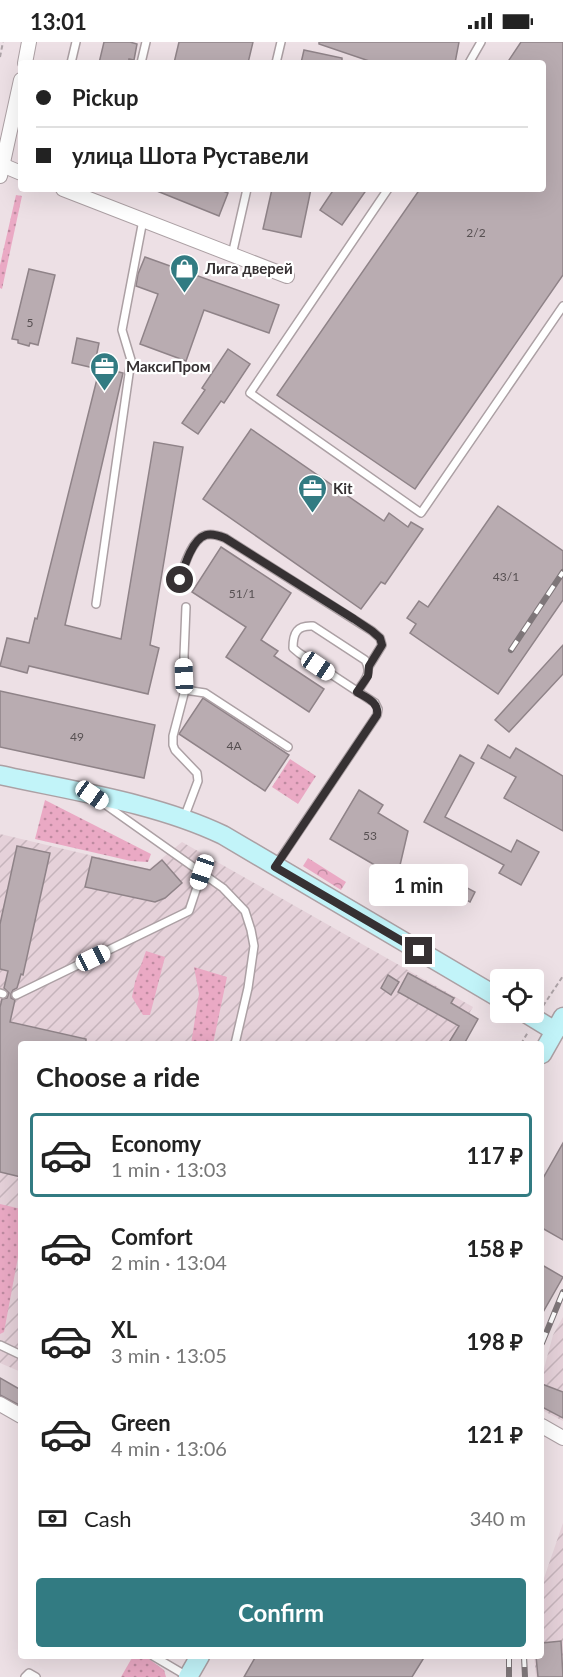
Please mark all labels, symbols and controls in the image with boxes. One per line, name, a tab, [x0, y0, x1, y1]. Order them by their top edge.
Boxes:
text: 13:01	[30, 8, 87, 35]
text: Pickup	[72, 84, 138, 111]
text: улица Шота Руставели	[72, 142, 309, 169]
house number: 2/2	[466, 225, 486, 240]
shop icon: Лига дверей	[168, 252, 200, 294]
place label: Лига дверей	[204, 259, 293, 277]
house number: 5	[27, 315, 34, 330]
office icon: МаксиПром	[89, 350, 121, 392]
place label: МаксиПром	[126, 357, 210, 375]
office icon: Kit	[296, 472, 328, 514]
place label: Kit	[333, 479, 353, 497]
route start	[166, 566, 193, 593]
house number: 43/1	[493, 569, 519, 584]
house number: 51/1	[229, 586, 255, 601]
car	[298, 648, 338, 684]
car	[174, 658, 194, 694]
house number: 49	[70, 729, 84, 744]
house number: 4А	[226, 738, 242, 753]
car	[72, 777, 112, 813]
house number: 53	[363, 828, 377, 843]
car	[188, 852, 216, 892]
callout: 1 min	[370, 864, 468, 906]
text: 1 min	[394, 873, 443, 897]
route end	[405, 937, 432, 964]
car	[73, 942, 113, 974]
map controls	[490, 969, 544, 1023]
button: locate	[490, 969, 544, 1023]
text: Choose a ride	[36, 1060, 200, 1093]
icon: car	[39, 1128, 93, 1182]
text: Economy	[111, 1130, 201, 1157]
text: 117 ₽	[467, 1142, 523, 1169]
text: 1 min · 13:03	[111, 1157, 227, 1181]
icon: car	[39, 1221, 93, 1275]
text: Comfort	[111, 1223, 193, 1250]
text: 158 ₽	[467, 1235, 523, 1262]
text: 2 min · 13:04	[111, 1250, 227, 1274]
icon: car	[39, 1314, 93, 1368]
text: XL	[111, 1316, 137, 1343]
text: 198 ₽	[467, 1328, 523, 1355]
text: 3 min · 13:05	[111, 1343, 227, 1367]
icon: car	[39, 1407, 93, 1461]
text: Green	[111, 1409, 171, 1436]
text: 121 ₽	[467, 1421, 523, 1448]
text: 4 min · 13:06	[111, 1436, 227, 1460]
icon: cash	[36, 1502, 69, 1535]
text: Cash	[84, 1505, 131, 1532]
text: 340 m	[470, 1506, 526, 1530]
button: Confirm	[36, 1578, 526, 1647]

